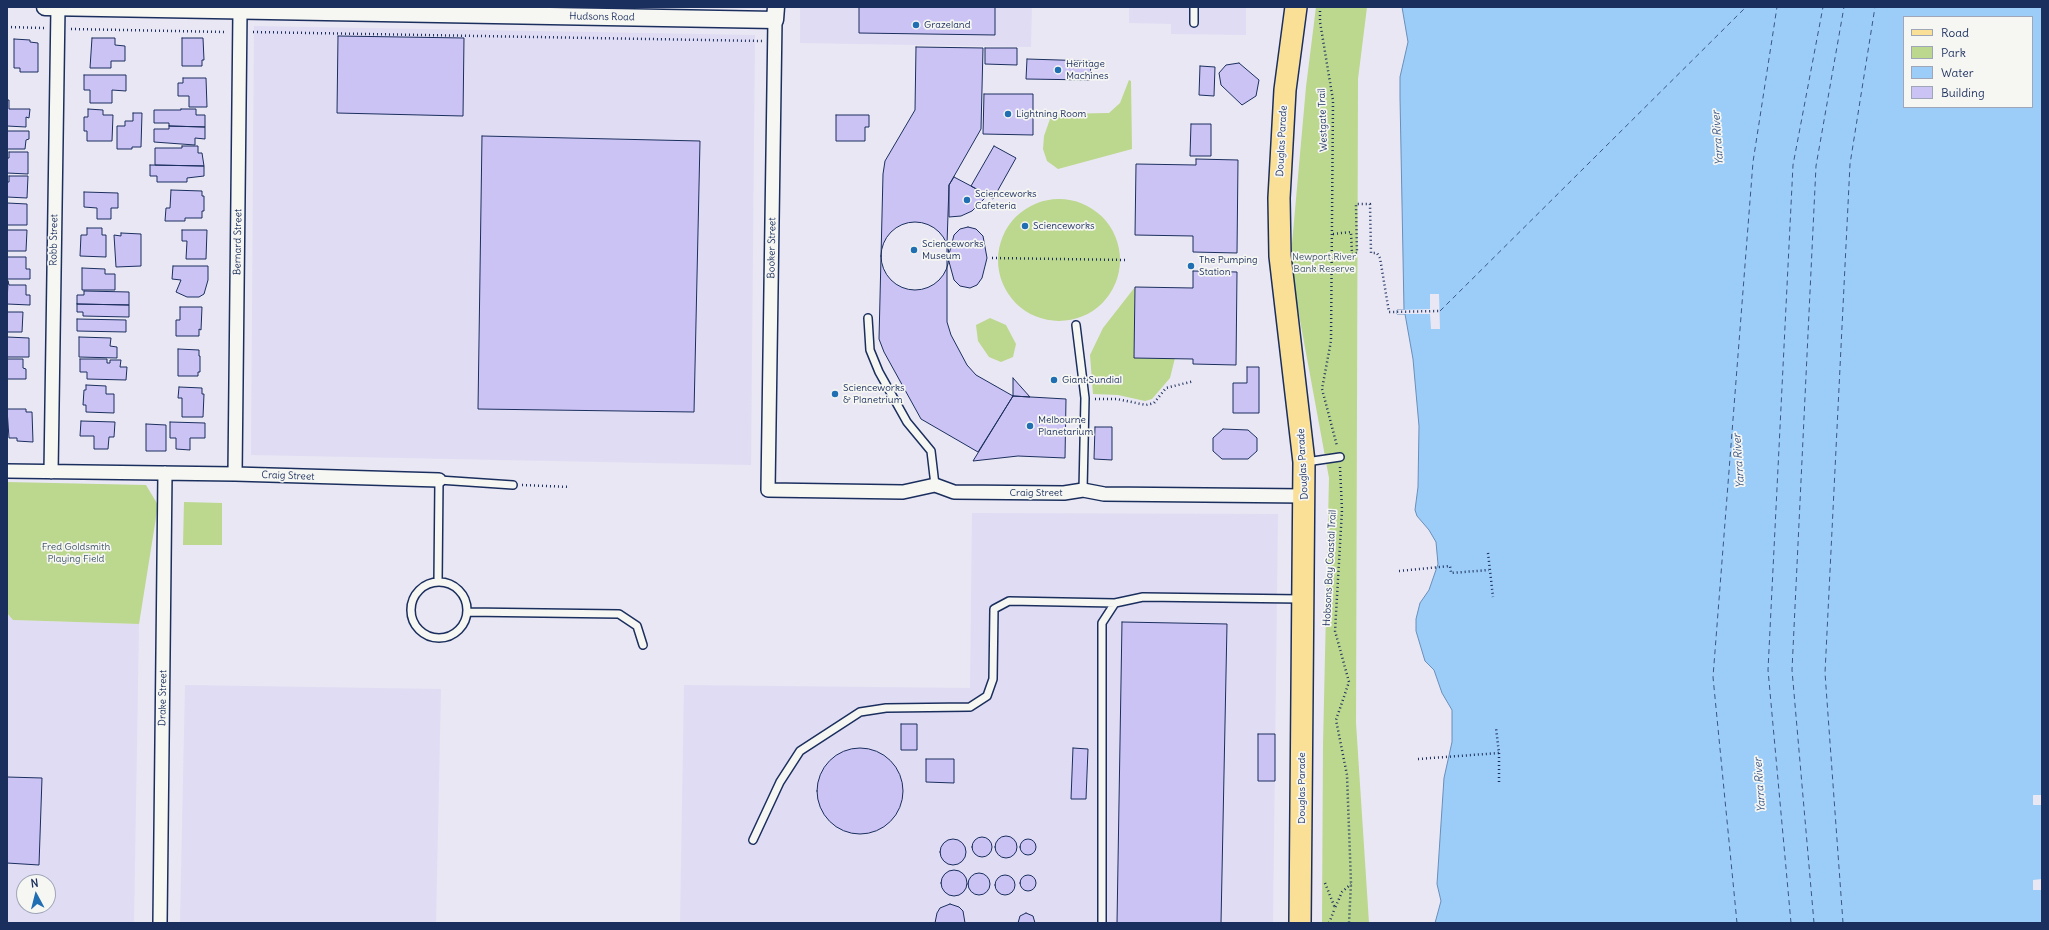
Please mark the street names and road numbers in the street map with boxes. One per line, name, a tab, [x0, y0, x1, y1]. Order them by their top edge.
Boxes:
street label: Hudsons Road	[569, 10, 635, 24]
street label: Westgate Trail	[1316, 88, 1330, 152]
street label: Douglas Parade	[1274, 105, 1290, 177]
street label: Bernard Street	[231, 209, 245, 275]
street label: Robb Street	[48, 214, 60, 266]
street label: Booker Street	[765, 217, 779, 279]
street label: Douglas Parade	[1295, 428, 1311, 500]
street label: Craig Street	[261, 469, 315, 483]
street label: Craig Street	[1009, 487, 1063, 499]
street label: Hobsons Bay Coastal Trail	[1321, 510, 1339, 626]
street label: Drake Street	[157, 670, 169, 726]
street label: Douglas Parade	[1296, 752, 1308, 824]

